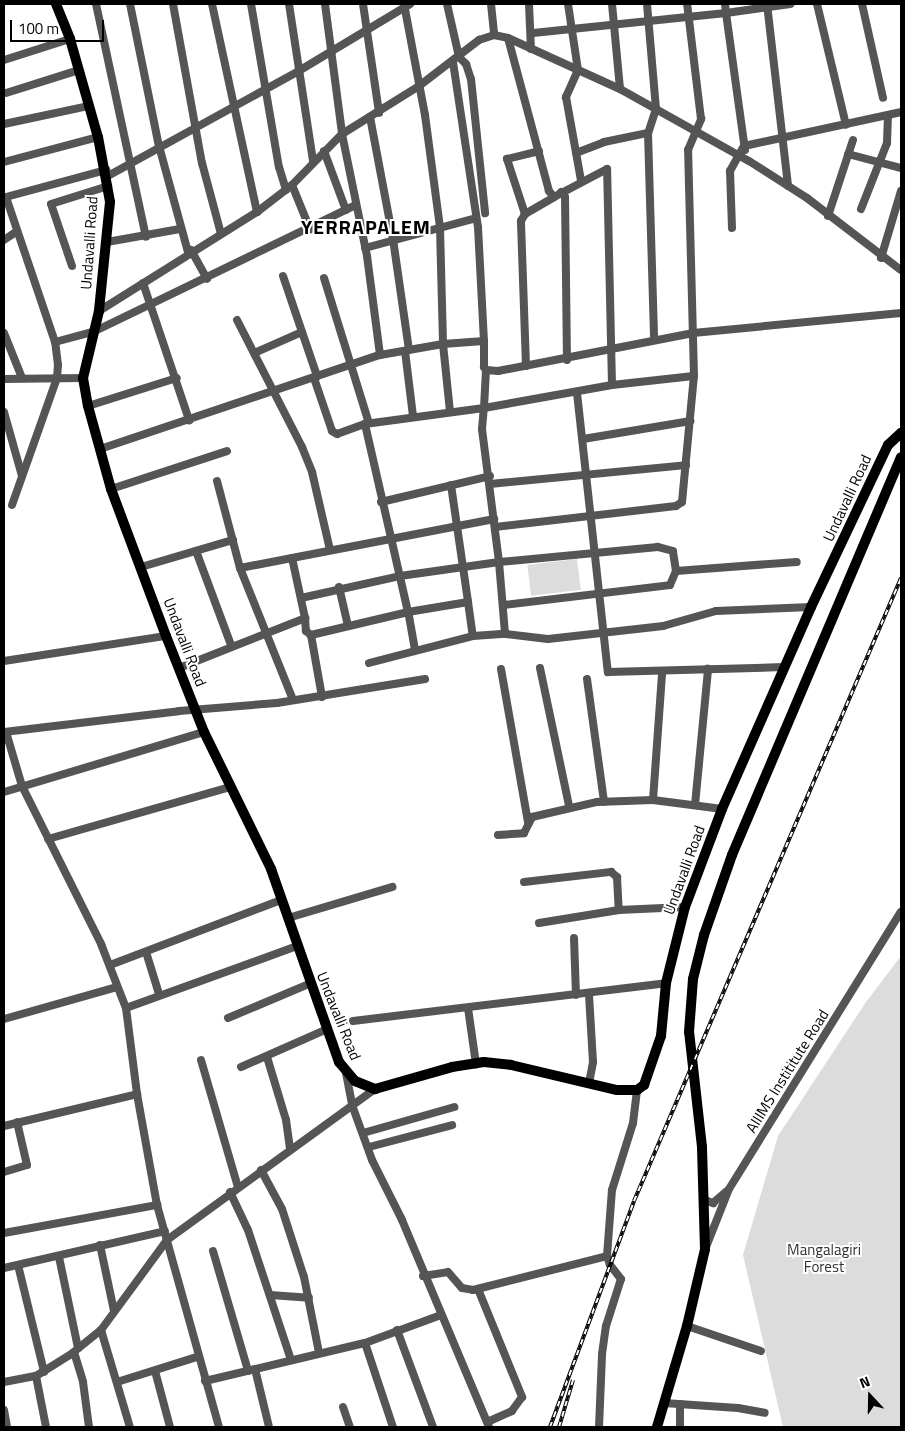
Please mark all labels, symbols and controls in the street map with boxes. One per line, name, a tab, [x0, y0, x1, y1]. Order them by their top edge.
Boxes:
scale bar	[12, 10, 106, 42]
text: 100 m	[18, 17, 59, 40]
street label: Undavalli Road	[77, 196, 101, 290]
district label: YERRAPALEM	[300, 214, 432, 238]
street label: Undavalli Road	[819, 452, 875, 544]
street label: Undavalli Road	[160, 595, 210, 689]
street label: Undavalli Road	[660, 823, 708, 917]
street label: Undavalli Road	[313, 969, 365, 1063]
street label: AIIIMS Instititute Road	[742, 1006, 832, 1136]
park label: Mangalagiri Forest	[787, 1240, 861, 1275]
text: N	[856, 1370, 873, 1393]
north arrow	[845, 1371, 895, 1421]

